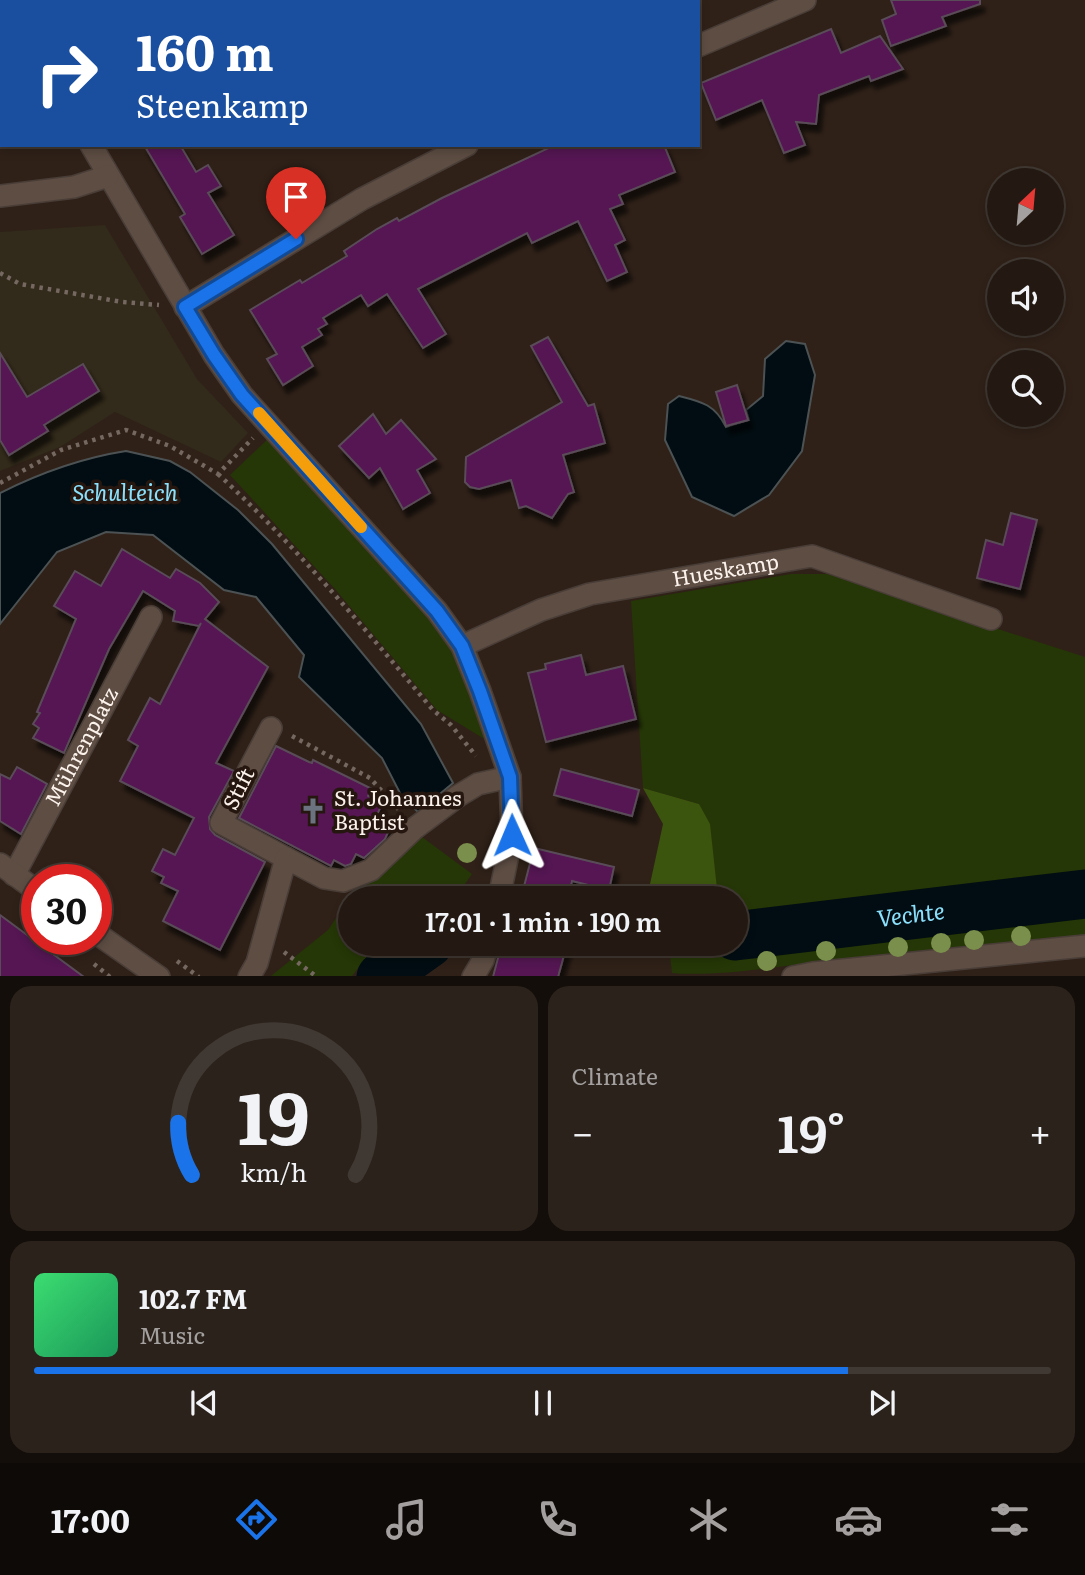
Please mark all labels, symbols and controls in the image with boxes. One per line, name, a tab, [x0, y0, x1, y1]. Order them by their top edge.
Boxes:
text: 160 m	[136, 13, 274, 86]
icon: right	[21, 28, 112, 119]
text: Steenkamp	[136, 80, 309, 128]
pin	[266, 167, 326, 239]
north arrow	[987, 168, 1064, 245]
map controls	[987, 168, 1064, 427]
icon: arrive	[277, 178, 315, 216]
button: sound	[987, 259, 1064, 336]
button: search	[987, 350, 1064, 427]
water label: Schulteich	[72, 474, 178, 508]
street label: Hueskamp	[670, 544, 781, 593]
street label: Mührenplatz	[35, 681, 124, 811]
street label: Stift	[213, 761, 261, 814]
place label: St. Johannes Baptist	[334, 781, 461, 836]
church icon: St. Johannes Baptist	[298, 796, 328, 826]
position arrow	[475, 798, 549, 872]
speed limit sign: 30	[21, 864, 112, 955]
water label: Vechte	[875, 892, 946, 934]
text: 17:01 · 1 min · 190 m	[425, 901, 661, 940]
text: Climate	[572, 1058, 658, 1092]
text: 19	[238, 1059, 310, 1167]
text: 19°	[777, 1092, 845, 1169]
text: −	[572, 1102, 594, 1159]
text: +	[1029, 1102, 1051, 1159]
text: km/h	[240, 1152, 307, 1189]
text: 102.7 FM	[139, 1278, 247, 1317]
text: Music	[139, 1317, 205, 1351]
icon: previous	[185, 1384, 223, 1422]
icon: pause	[524, 1384, 562, 1422]
icon: next	[863, 1384, 901, 1422]
text: 17:00	[51, 1495, 130, 1543]
icon: directions	[232, 1495, 281, 1544]
icon: music	[382, 1495, 431, 1544]
icon: phone	[533, 1495, 582, 1544]
icon: climate	[684, 1495, 733, 1544]
icon: car	[834, 1495, 883, 1544]
icon: filters	[985, 1495, 1034, 1544]

